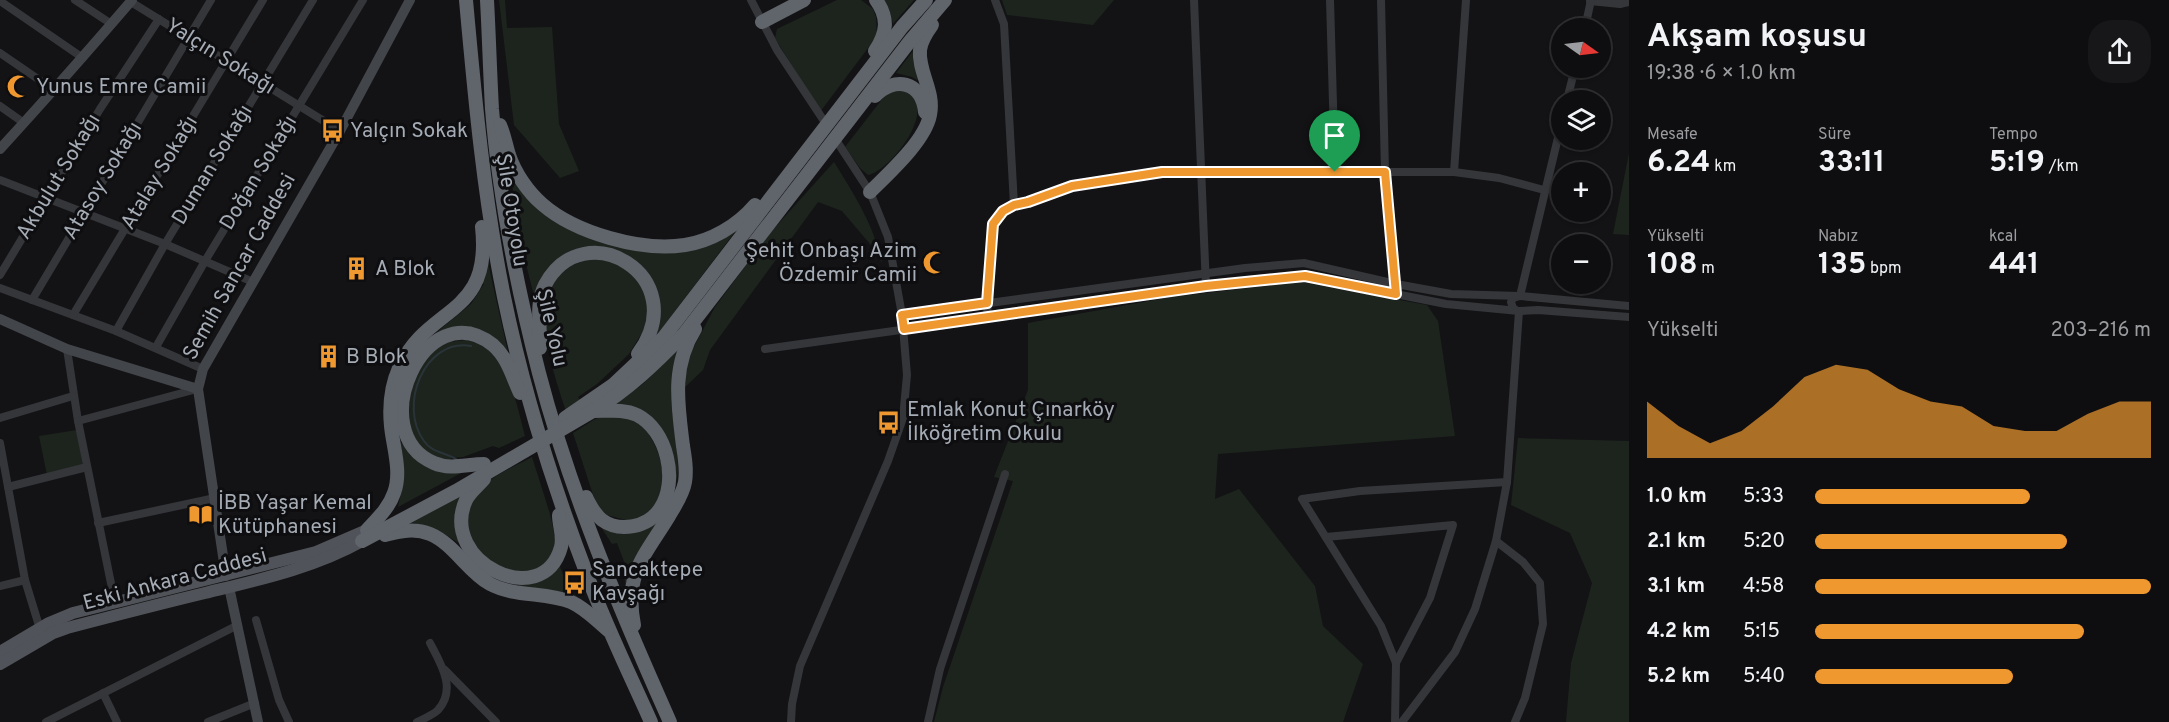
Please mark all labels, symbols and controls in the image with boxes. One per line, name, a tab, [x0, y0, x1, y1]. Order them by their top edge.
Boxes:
street label: Yalçın Sokağı	[160, 13, 280, 101]
text: Akşam koşusu	[1647, 17, 1867, 59]
north arrow	[1551, 18, 1611, 78]
map controls	[1551, 18, 1611, 294]
button: share	[2088, 20, 2151, 83]
text: 19:38 · 6 × 1.0 km	[1647, 61, 1796, 87]
mosque icon: Yunus Emre Camii	[5, 74, 31, 100]
place label: Yunus Emre Camii	[36, 74, 206, 101]
button: layers	[1551, 90, 1611, 150]
street label: Duman Sokağı	[167, 100, 259, 230]
street label: Akbulut Sokağı	[11, 109, 107, 245]
pin	[1309, 110, 1360, 172]
street label: Atalay Sokağı	[115, 111, 205, 235]
street label: Doğan Sokağı	[214, 111, 304, 235]
street label: Atasoy Sokağı	[57, 117, 149, 245]
bus stop icon: Yalçın Sokak	[319, 118, 345, 144]
place label: Yalçın Sokak	[350, 118, 468, 145]
icon: arrive	[1318, 119, 1351, 152]
text: Mesafe	[1647, 125, 1698, 145]
text: Süre	[1818, 125, 1851, 145]
text: Tempo	[1989, 125, 2038, 145]
text: 6.24	[1647, 145, 1710, 182]
text: 33:11	[1818, 145, 1885, 182]
text: 5:19	[1989, 145, 2045, 182]
street label: Şile Otoyolu	[489, 151, 533, 269]
text: km	[1710, 157, 1736, 177]
text: /km	[2045, 157, 2079, 177]
button: +	[1551, 162, 1611, 222]
street label: Semih Sancar Caddesi	[177, 169, 303, 365]
text: Yükselti	[1647, 227, 1704, 247]
text: Nabız	[1818, 227, 1858, 247]
text: kcal	[1989, 227, 2017, 247]
button: −	[1551, 234, 1611, 294]
place label: Şehit Onbaşı Azim Özdemir Camii	[746, 238, 917, 289]
text: 108	[1647, 247, 1698, 284]
text: 135	[1818, 247, 1866, 284]
text: 441	[1989, 247, 2040, 284]
mosque icon: Şehit Onbaşı Azim Özdemir Camii	[922, 250, 948, 276]
building icon: A Blok	[344, 256, 370, 282]
place label: A Blok	[375, 256, 436, 283]
text: m	[1698, 259, 1715, 279]
text: bpm	[1866, 259, 1902, 279]
street label: Şile Yolu	[529, 286, 573, 370]
text: Yükselti	[1647, 318, 1718, 344]
text: 203–216 m	[2051, 318, 2151, 344]
building icon: B Blok	[315, 344, 341, 370]
place label: B Blok	[346, 344, 407, 371]
place label: Emlak Konut Çınarköy İlköğretim Okulu	[907, 397, 1115, 448]
bus stop icon: Emlak Konut Çınarköy İlköğretim Okulu	[876, 409, 902, 435]
text: 1.0 km	[1647, 484, 1707, 510]
text: 5:33	[1743, 484, 1784, 510]
place label: İBB Yaşar Kemal Kütüphanesi	[218, 490, 372, 541]
library icon: İBB Yaşar Kemal Kütüphanesi	[187, 502, 213, 528]
text: 2.1 km	[1647, 529, 1706, 555]
text: 5:20	[1743, 529, 1785, 555]
street label: Eski Ankara Caddesi	[80, 542, 270, 618]
place label: Sancaktepe Kavşağı	[592, 557, 703, 608]
bus stop icon: Sancaktepe Kavşağı	[561, 569, 587, 595]
text: 3.1 km	[1647, 574, 1705, 600]
text: 4:58	[1743, 574, 1785, 600]
text: 4.2 km	[1647, 619, 1711, 645]
text: 5:15	[1743, 619, 1780, 645]
text: 5.2 km	[1647, 664, 1710, 690]
text: 5:40	[1743, 664, 1785, 690]

